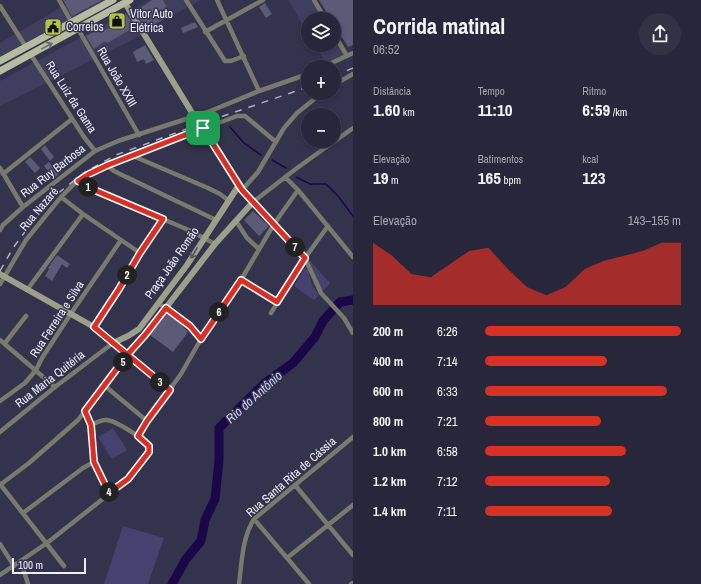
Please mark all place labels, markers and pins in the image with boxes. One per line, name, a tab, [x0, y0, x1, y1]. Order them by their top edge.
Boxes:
place label: Vitor Auto Elétrica	[130, 6, 173, 36]
shop icon: Vitor Auto Elétrica	[107, 11, 127, 31]
public building icon: Correios	[43, 17, 63, 37]
place label: Correios	[66, 19, 104, 35]
pin	[186, 111, 220, 145]
pin: 1	[78, 177, 98, 197]
pin: 7	[285, 237, 305, 257]
pin: 2	[117, 265, 137, 285]
pin: 6	[209, 302, 229, 322]
pin: 5	[113, 352, 133, 372]
pin: 3	[150, 372, 170, 392]
pin: 4	[99, 482, 119, 502]

